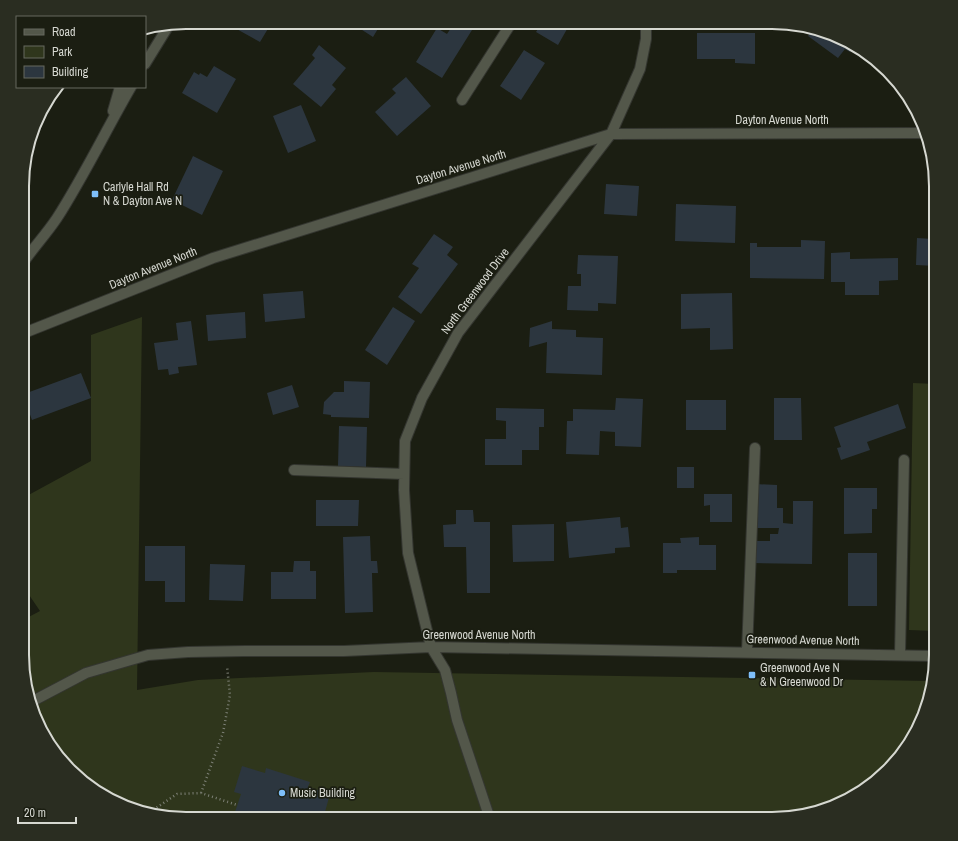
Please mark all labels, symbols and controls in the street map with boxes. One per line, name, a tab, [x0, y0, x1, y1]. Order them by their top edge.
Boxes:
legend	[16, 16, 146, 88]
text: Road	[52, 24, 76, 40]
text: Park	[52, 44, 72, 60]
text: Building	[52, 64, 89, 80]
street label: Dayton Avenue North	[735, 112, 829, 128]
street label: Dayton Avenue North	[414, 146, 508, 188]
place label: Carlyle Hall Rd N & Dayton Ave N	[103, 179, 182, 209]
marker: Carlyle Hall Rd N & Dayton Ave N	[90, 189, 100, 199]
street label: Dayton Avenue North	[107, 243, 199, 293]
street label: North Greenwood Drive	[437, 245, 513, 337]
street label: Greenwood Avenue North	[422, 627, 536, 643]
street label: Greenwood Avenue North	[746, 631, 860, 649]
place label: Greenwood Ave N & N Greenwood Dr	[760, 660, 844, 690]
marker: Greenwood Ave N & N Greenwood Dr	[747, 670, 757, 680]
place label: Music Building	[290, 785, 356, 801]
marker: Music Building	[277, 788, 287, 798]
scale bar	[18, 799, 76, 825]
text: 20 m	[24, 805, 46, 821]

